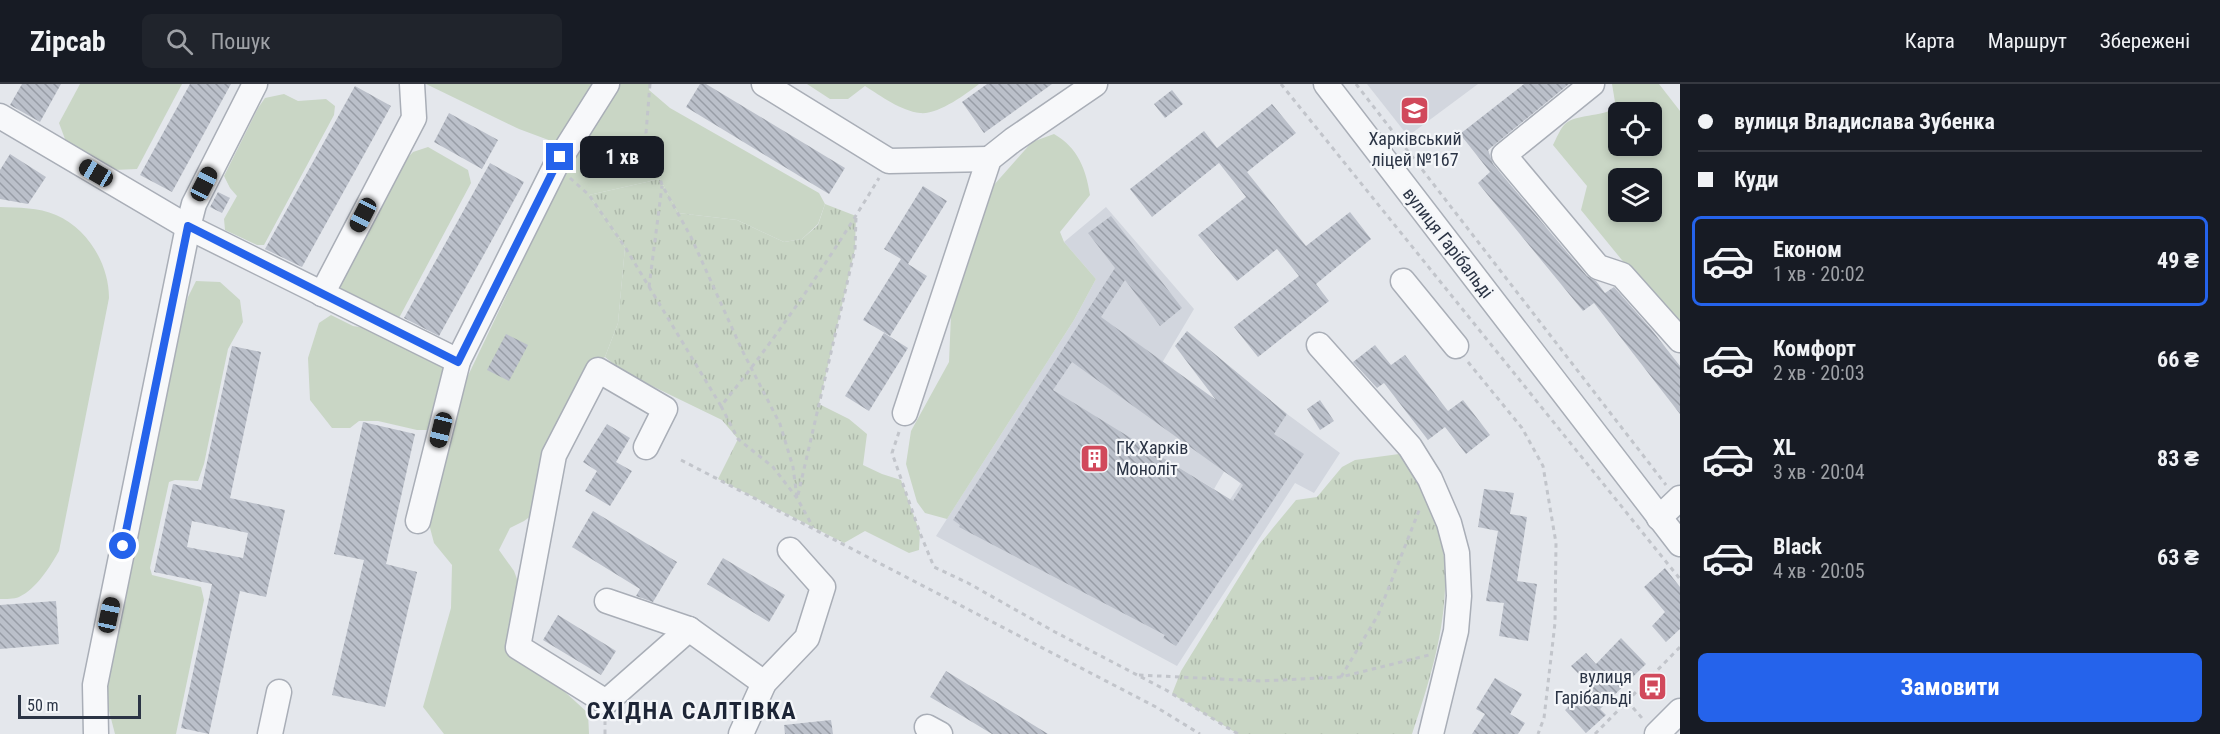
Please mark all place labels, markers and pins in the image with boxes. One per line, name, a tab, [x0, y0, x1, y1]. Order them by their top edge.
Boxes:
school or university icon: Харківський ліцей №167	[1399, 94, 1431, 126]
place label: Харківський ліцей №167	[1368, 128, 1462, 170]
place label: ГК Харків Моноліт	[1116, 437, 1188, 479]
building icon: ГК Харків Моноліт	[1079, 442, 1111, 474]
place label: вулиця Гарібальді	[1555, 666, 1632, 708]
bus stop icon: вулиця Гарібальді	[1637, 671, 1669, 703]

